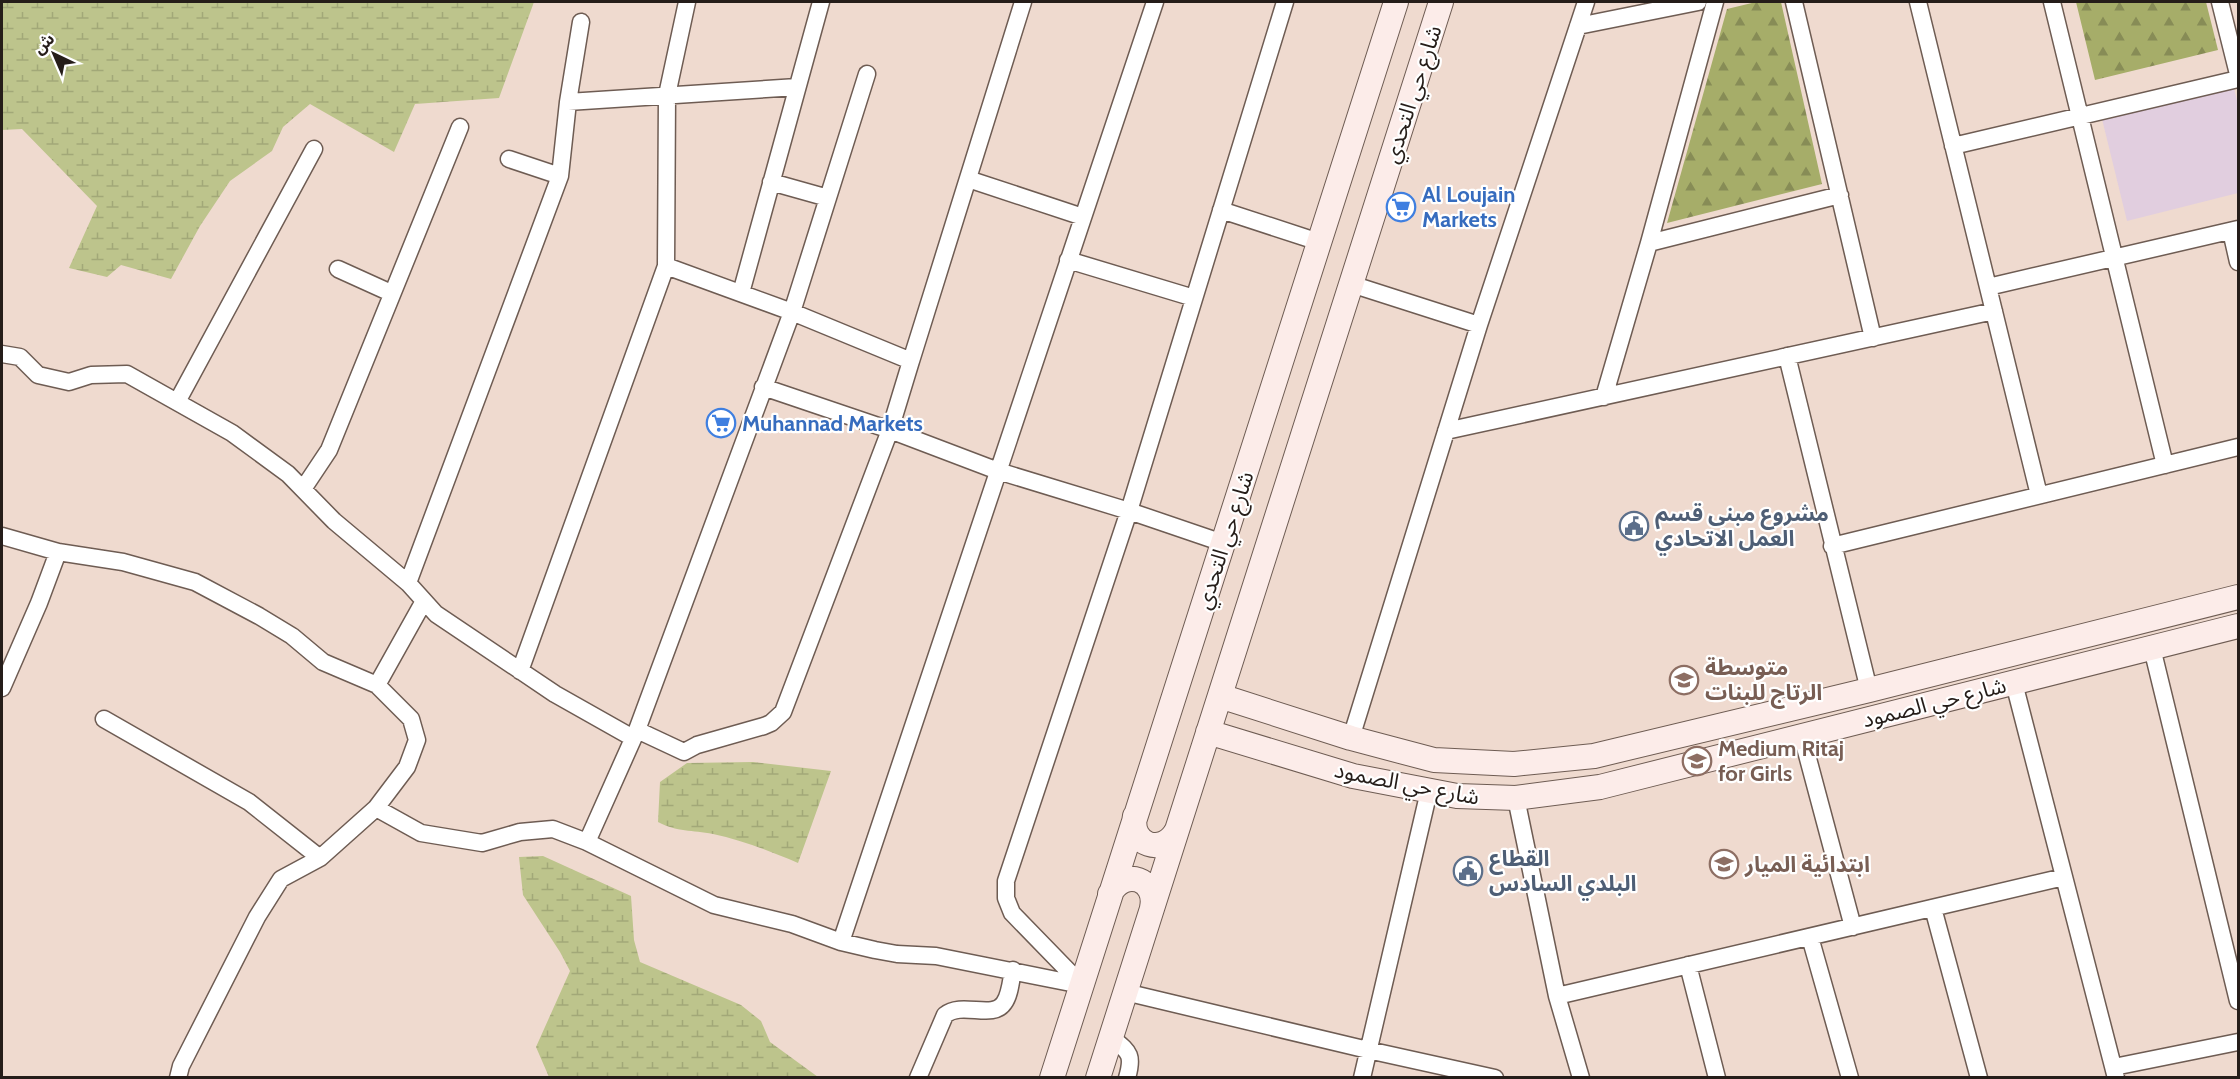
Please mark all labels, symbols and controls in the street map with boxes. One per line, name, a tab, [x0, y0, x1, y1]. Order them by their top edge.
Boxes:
street label: شارع حي التحدي	[1377, 22, 1450, 168]
north arrow	[24, 24, 84, 84]
text: ش	[29, 29, 58, 58]
place label: Al Loujain Markets	[1422, 181, 1516, 233]
supermarket icon: Al Loujain Markets	[1385, 191, 1417, 223]
supermarket icon: Muhannad Markets	[705, 407, 737, 439]
place label: Muhannad Markets	[742, 410, 923, 437]
street label: شارع حي التحدي	[1189, 468, 1262, 614]
place label: مشروع مبنى قسم العمل الاتحادي	[1655, 500, 1829, 556]
public building icon: مشروع مبنى قسم العمل الاتحادي	[1618, 510, 1650, 542]
place label: متوسطة الرتاج للبنات	[1705, 654, 1822, 709]
school or university icon: متوسطة الرتاج للبنات	[1668, 664, 1700, 696]
street label: شارع حي الصمود	[1859, 672, 2010, 736]
place label: Medium Ritaj for Girls	[1718, 735, 1844, 787]
school or university icon: Medium Ritaj for Girls	[1681, 745, 1713, 777]
street label: شارع حي الصمود	[1331, 756, 1482, 814]
place label: القطاع البلدي السادس	[1489, 845, 1637, 901]
school or university icon: ابتدائية الميار	[1708, 848, 1740, 880]
place label: ابتدائية الميار	[1744, 851, 1870, 878]
public building icon: القطاع البلدي السادس	[1452, 855, 1484, 887]

